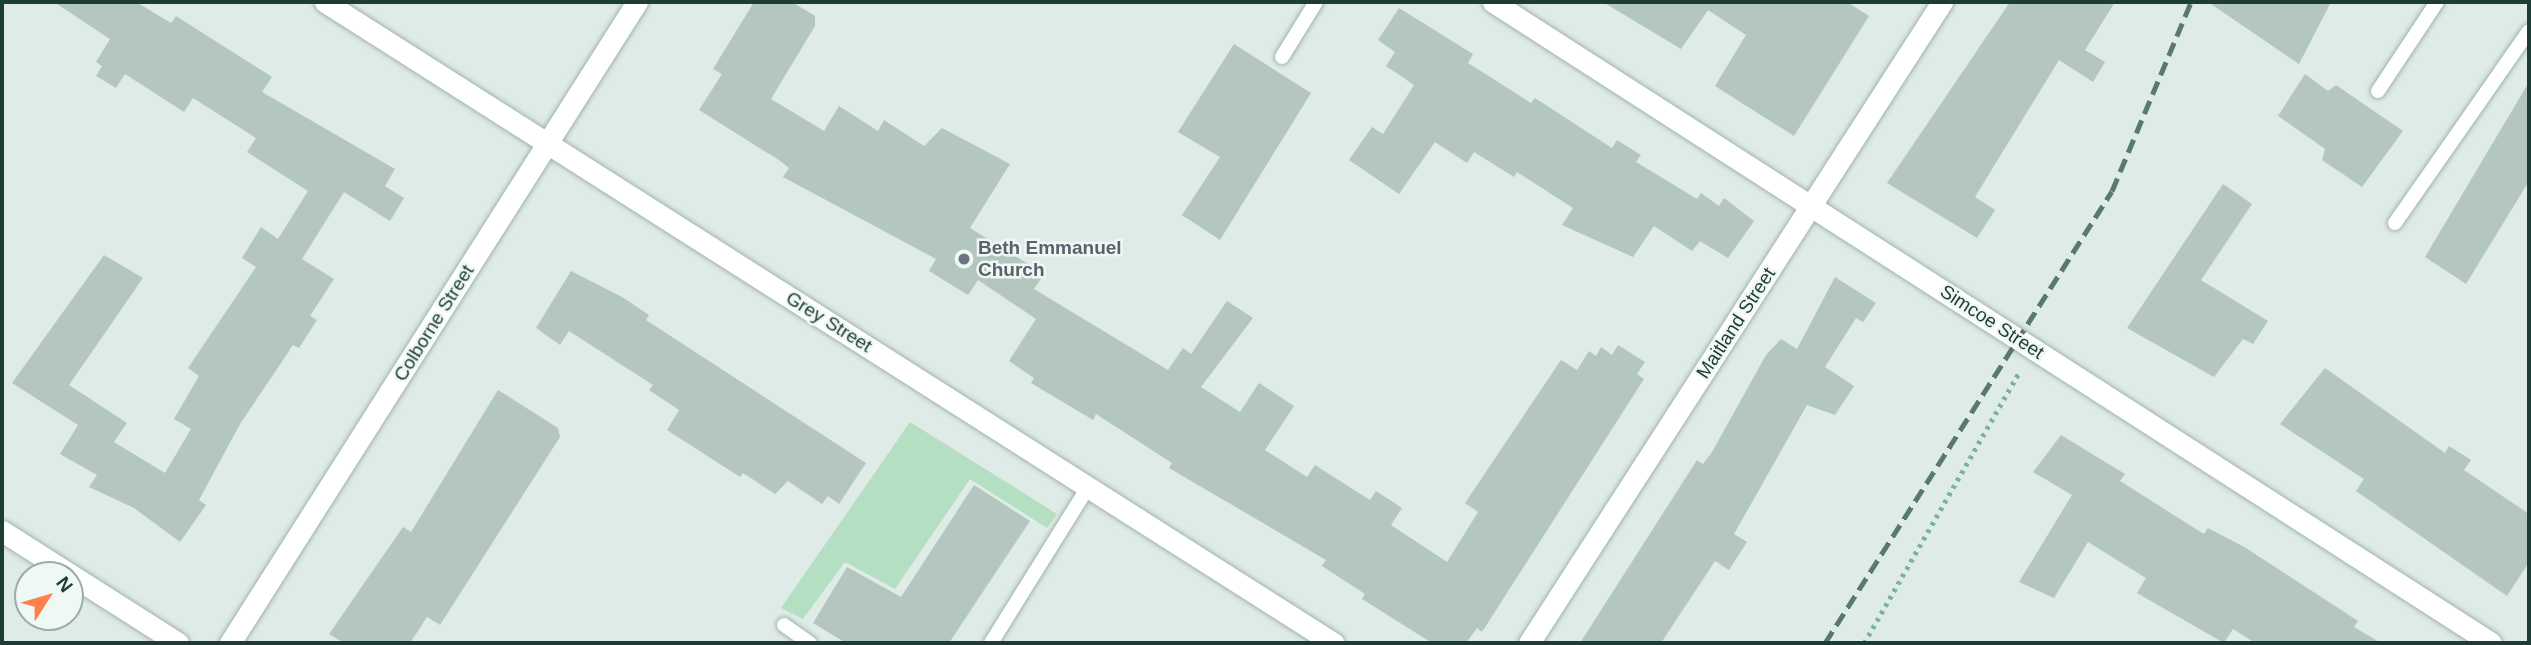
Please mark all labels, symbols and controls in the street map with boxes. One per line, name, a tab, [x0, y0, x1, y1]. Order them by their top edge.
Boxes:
place label: Beth Emmanuel Church	[978, 237, 1122, 281]
marker: Beth Emmanuel Church	[956, 251, 972, 267]
street label: Colborne Street	[389, 261, 479, 385]
street label: Maitland Street	[1692, 263, 1780, 383]
street label: Simcoe Street	[1936, 280, 2048, 364]
street label: Grey Street	[782, 287, 876, 357]
north arrow	[14, 561, 84, 631]
text: N	[52, 572, 77, 596]

